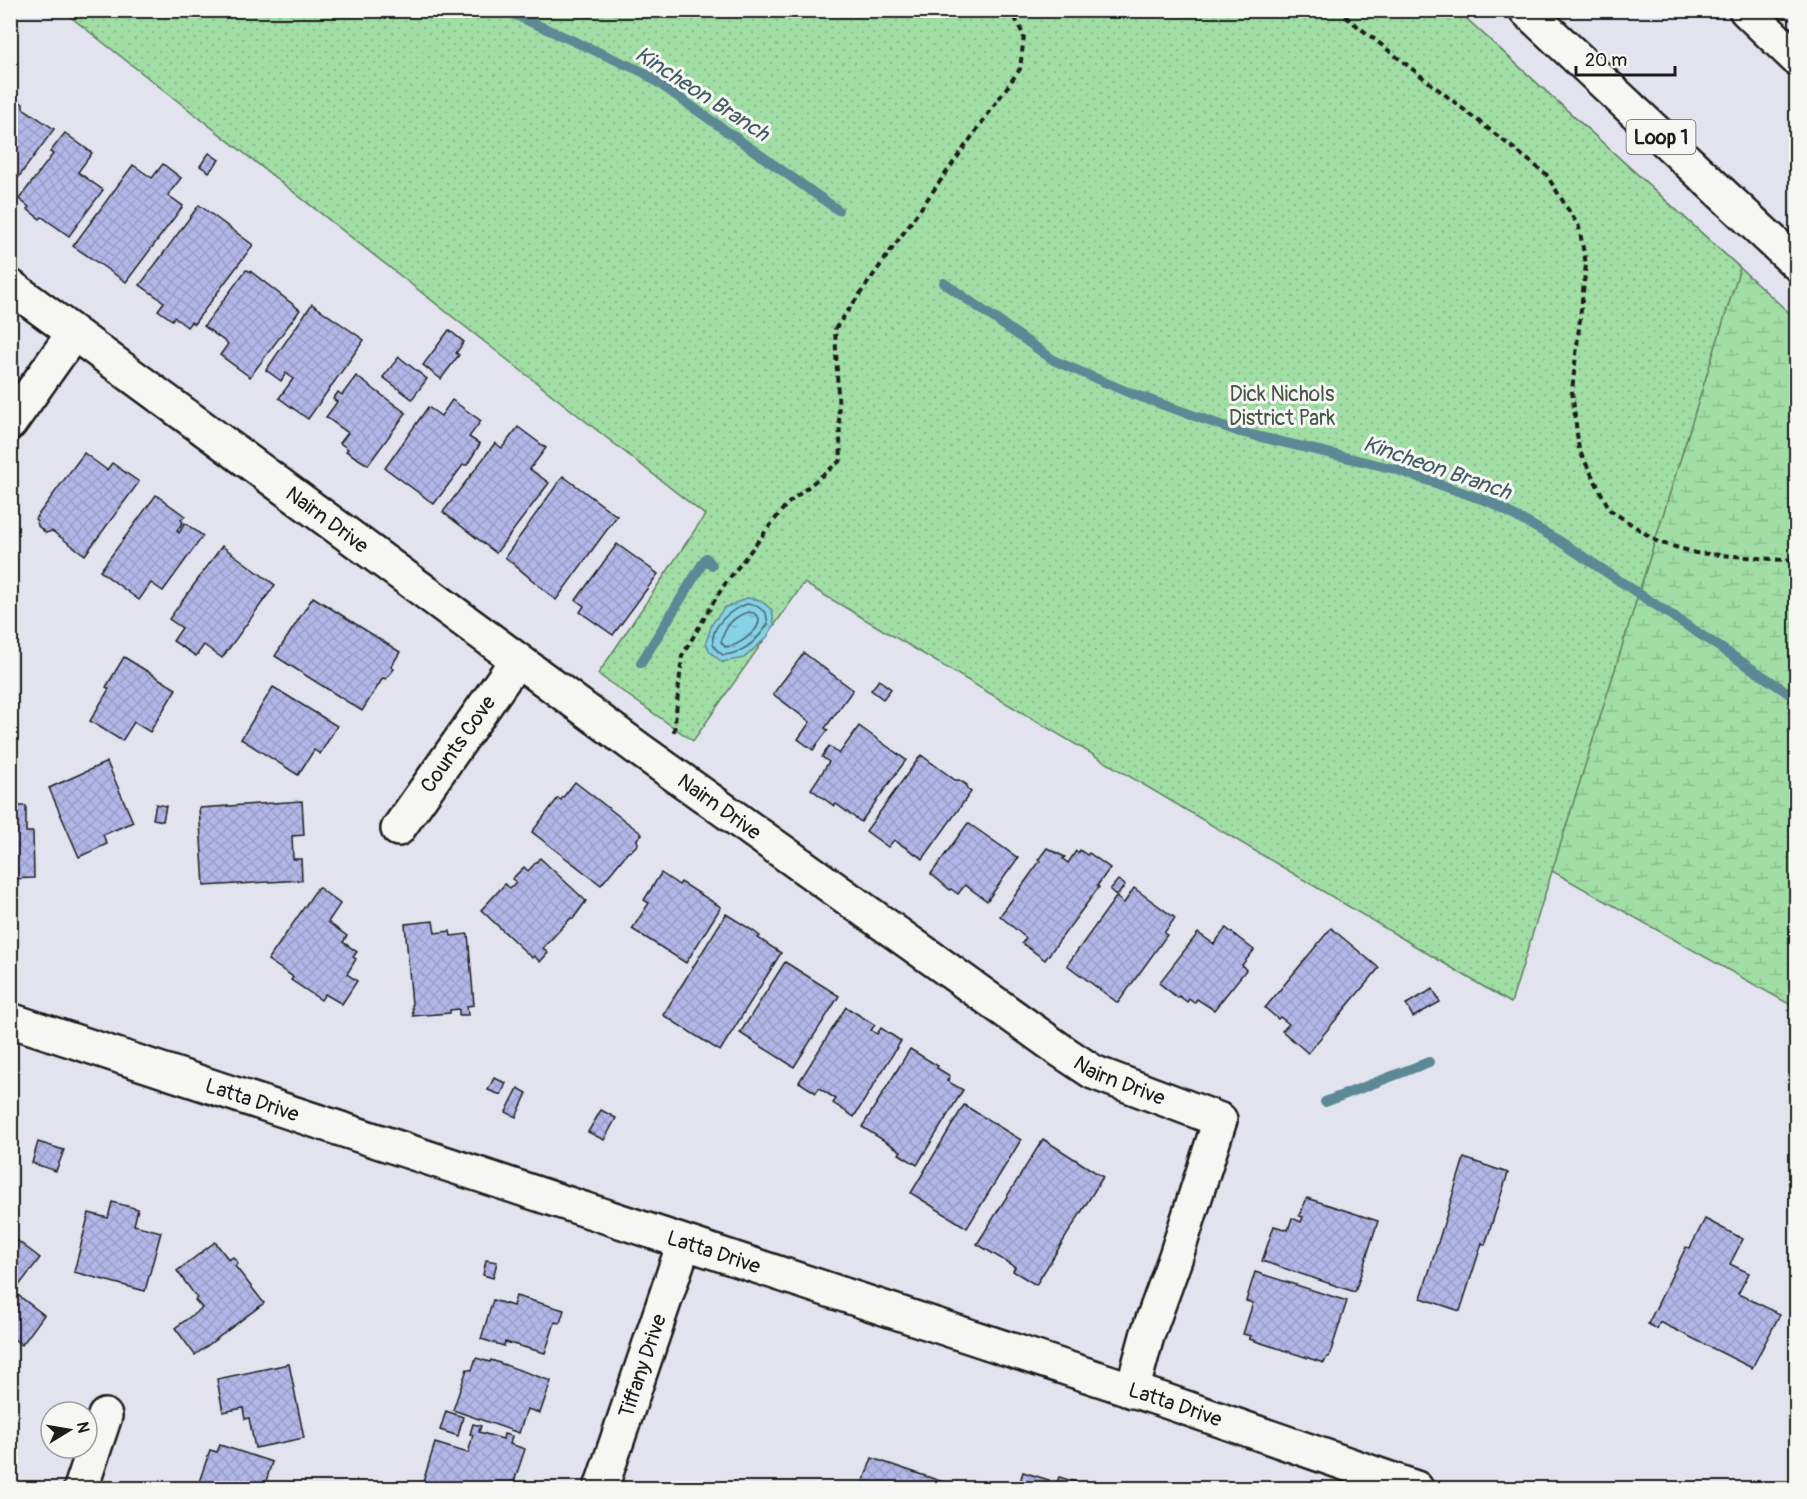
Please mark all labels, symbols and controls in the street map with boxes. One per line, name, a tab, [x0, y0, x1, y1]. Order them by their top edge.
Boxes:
scale bar	[1576, 39, 1675, 77]
water label: Kincheon Branch	[630, 40, 776, 149]
text: 20 m	[1585, 49, 1627, 72]
road number: Loop 1	[1626, 120, 1696, 154]
park label: Dick Nichols District Park	[1229, 381, 1335, 432]
water label: Kincheon Branch	[1359, 430, 1516, 507]
street label: Nairn Drive	[280, 480, 375, 560]
street label: Counts Cove	[414, 689, 502, 798]
street label: Nairn Drive	[672, 768, 767, 846]
street label: Nairn Drive	[1068, 1049, 1169, 1112]
street label: Latta Drive	[202, 1072, 303, 1128]
street label: Latta Drive	[663, 1224, 765, 1280]
street label: Tiffany Drive	[612, 1310, 673, 1421]
street label: Latta Drive	[1125, 1376, 1226, 1433]
north arrow	[39, 1400, 99, 1460]
text: N	[72, 1420, 94, 1435]

